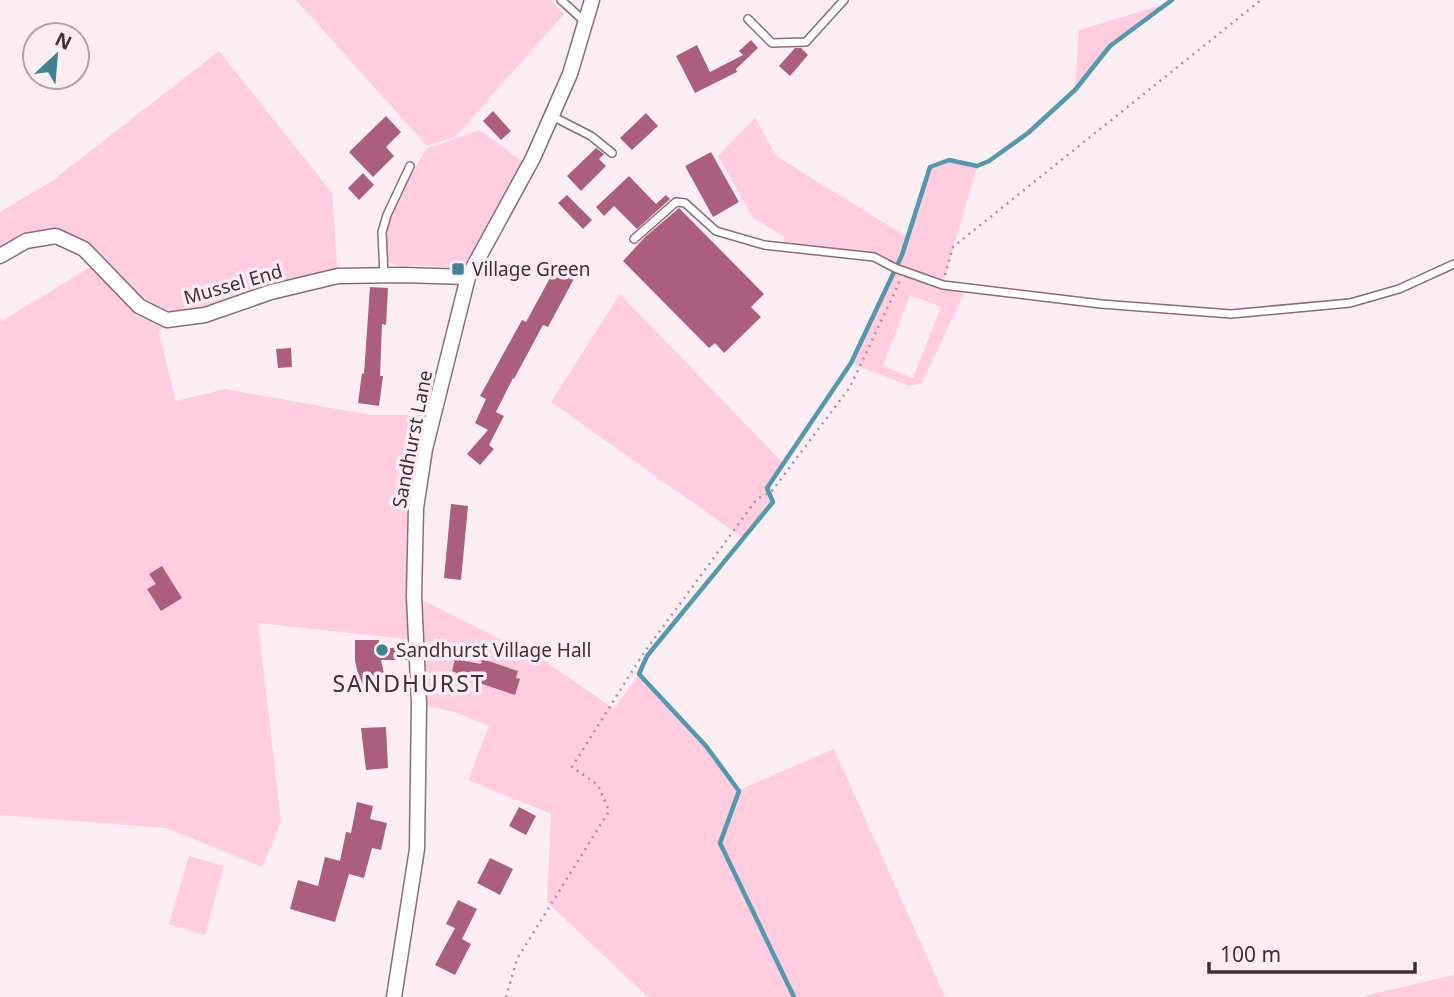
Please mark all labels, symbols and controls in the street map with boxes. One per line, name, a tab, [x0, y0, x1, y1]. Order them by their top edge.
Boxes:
north arrow	[21, 21, 91, 91]
text: N	[51, 26, 76, 56]
place label: Village Green	[472, 256, 591, 282]
street label: Mussel End	[181, 257, 285, 311]
marker: Village Green	[450, 261, 466, 277]
street label: Sandhurst Lane	[386, 368, 438, 510]
place label: Sandhurst Village Hall	[396, 637, 591, 663]
marker: Sandhurst Village Hall	[374, 642, 390, 658]
district label: SANDHURST	[332, 667, 486, 699]
scale bar	[1209, 930, 1416, 974]
text: 100 m	[1220, 940, 1281, 968]

